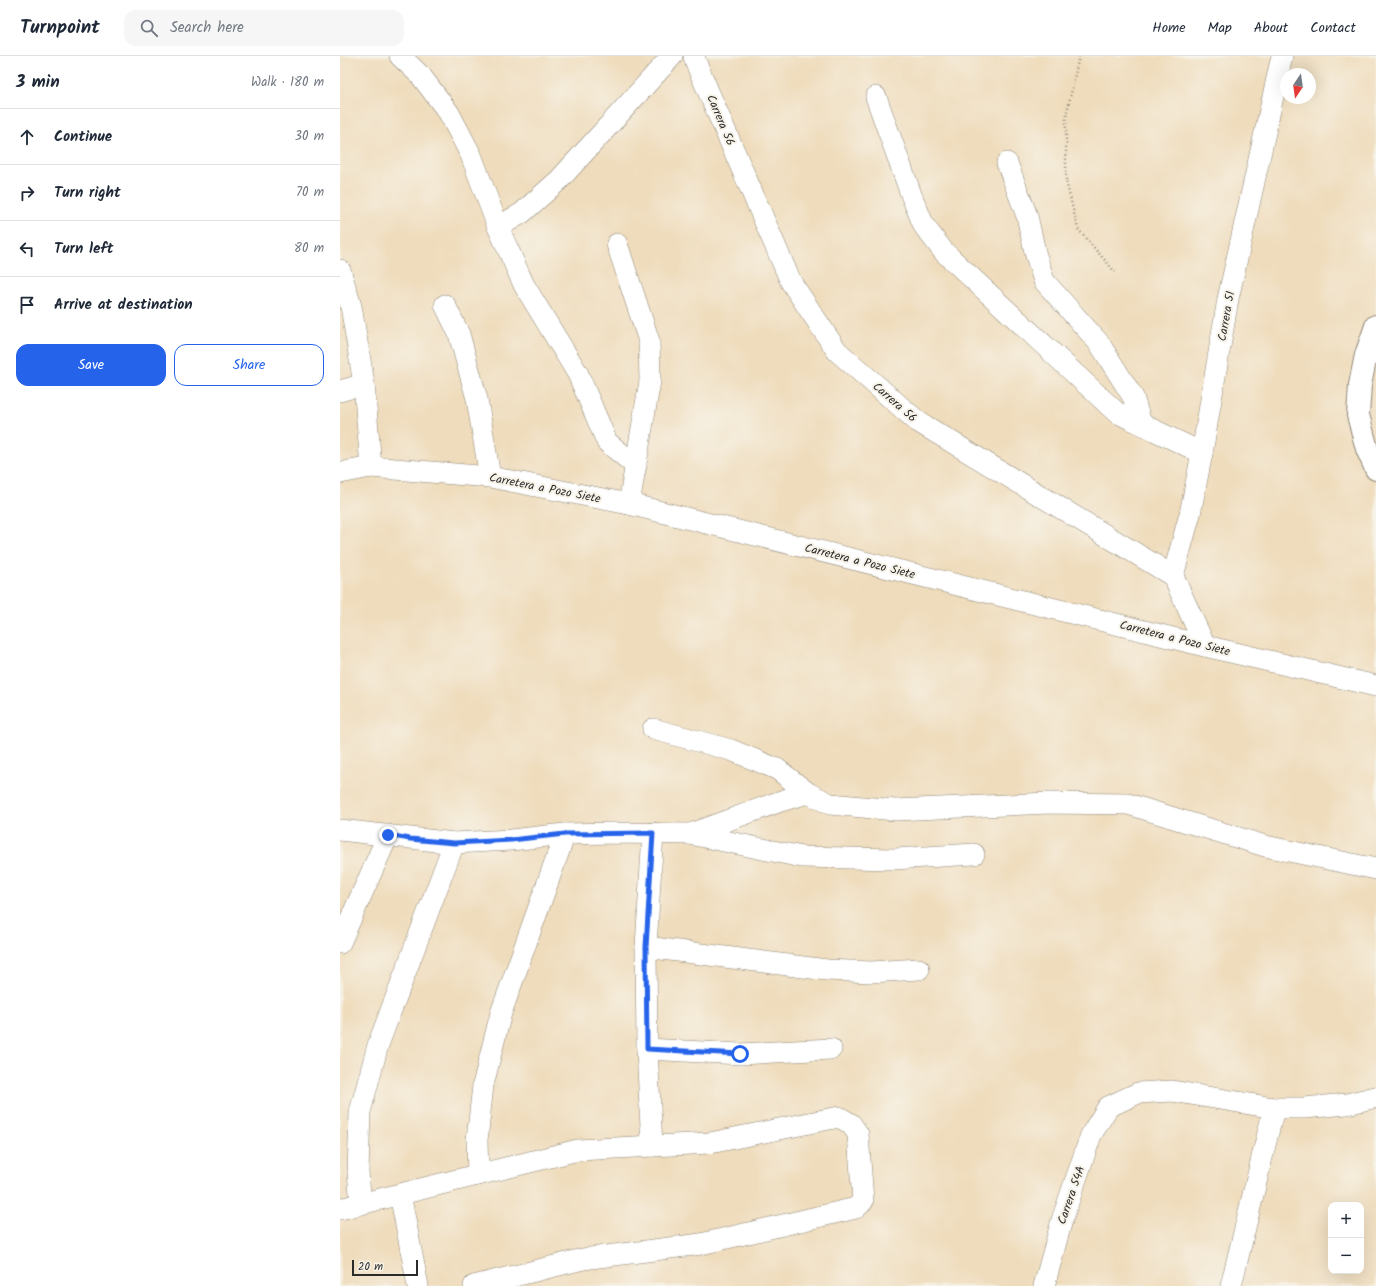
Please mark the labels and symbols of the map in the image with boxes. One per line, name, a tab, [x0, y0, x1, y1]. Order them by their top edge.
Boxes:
north arrow	[1280, 68, 1316, 104]
street label: Carrera 56	[701, 92, 740, 149]
street label: Carrera 51	[1213, 289, 1240, 343]
street label: Carrera 56	[868, 378, 921, 427]
street label: Carretera a Pozo Siete	[488, 468, 603, 509]
street label: Carretera a Pozo Siete	[803, 539, 918, 585]
street label: Carretera a Pozo Siete	[1118, 616, 1233, 662]
route end	[379, 826, 397, 844]
route start	[731, 1045, 749, 1063]
street label: Carrera 54A	[1053, 1163, 1090, 1227]
scale bar	[352, 1258, 418, 1277]

